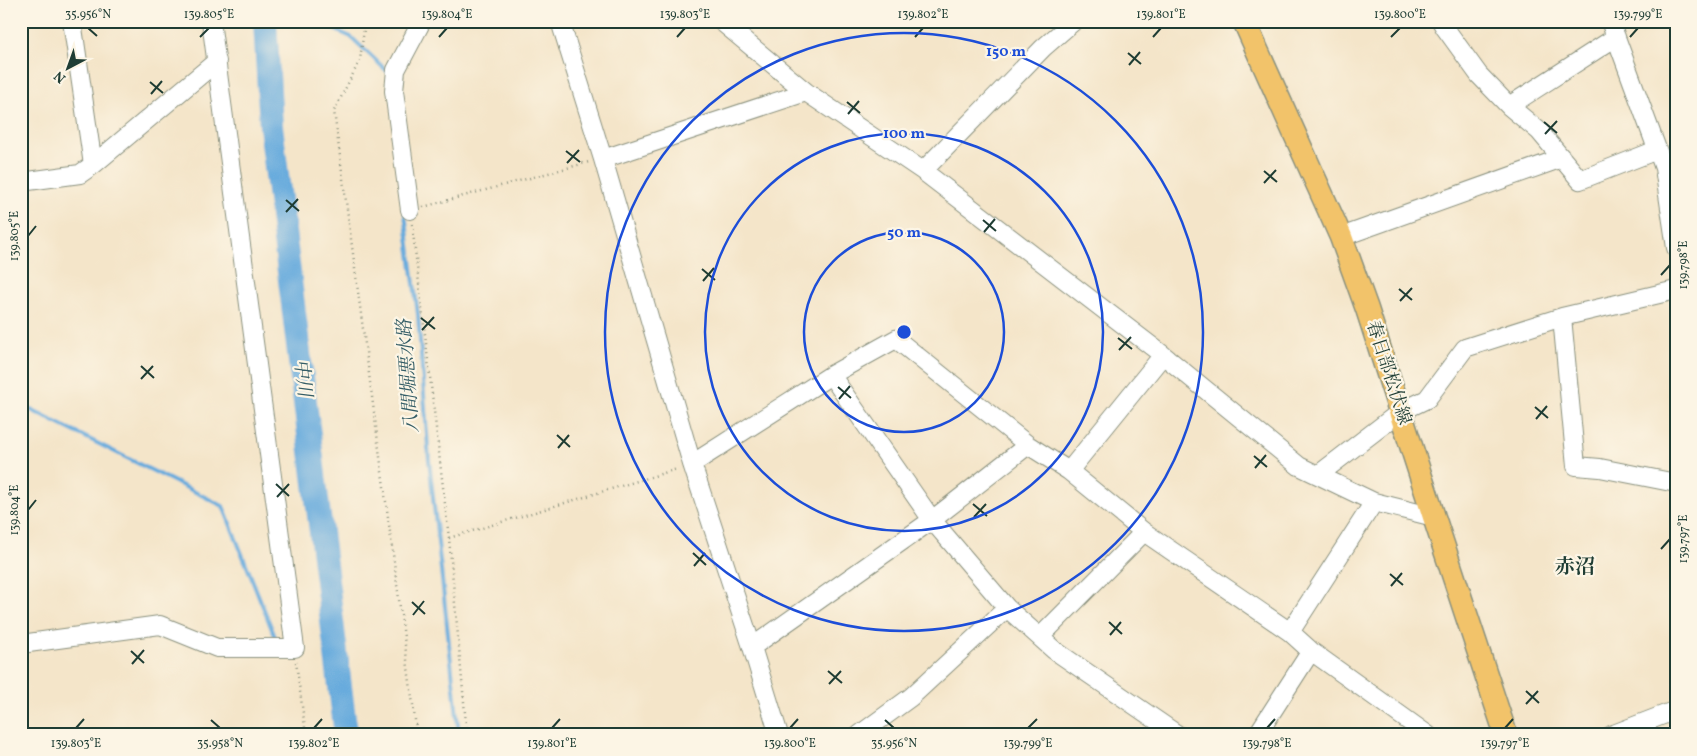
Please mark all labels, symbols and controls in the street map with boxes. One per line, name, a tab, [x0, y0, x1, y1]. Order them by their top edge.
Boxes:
text: 35.956°N	[65, 7, 111, 23]
text: 139.805°E	[184, 7, 234, 23]
text: 139.804°E	[421, 7, 473, 23]
text: 139.803°E	[660, 7, 710, 23]
text: 139.802°E	[898, 7, 948, 23]
text: 139.801°E	[1136, 7, 1186, 23]
text: 139.800°E	[1374, 7, 1426, 23]
text: 139.799°E	[1613, 7, 1663, 23]
north arrow	[42, 42, 92, 92]
text: 150 m	[986, 42, 1026, 63]
text: N	[50, 66, 71, 87]
text: 100 m	[883, 124, 926, 145]
text: 139.805°E	[7, 211, 23, 261]
text: 50 m	[887, 223, 921, 244]
text: 139.798°E	[1676, 240, 1692, 290]
water label: 八間堀悪水路	[392, 316, 426, 434]
street label: 春日部松伏線	[1359, 318, 1417, 428]
centre of rings	[895, 323, 913, 341]
water label: 中川	[287, 358, 317, 400]
text: 139.804°E	[7, 484, 23, 536]
text: 139.797°E	[1676, 515, 1692, 563]
district label: 赤沼	[1555, 554, 1595, 582]
text: 139.803°E	[51, 736, 101, 752]
text: 35.958°N	[197, 736, 243, 752]
text: 139.802°E	[289, 736, 339, 752]
text: 139.801°E	[527, 736, 577, 752]
text: 139.800°E	[764, 736, 816, 752]
text: 35.956°N	[871, 736, 917, 752]
text: 139.799°E	[1003, 736, 1053, 752]
text: 139.798°E	[1242, 736, 1292, 752]
text: 139.797°E	[1481, 736, 1529, 752]

